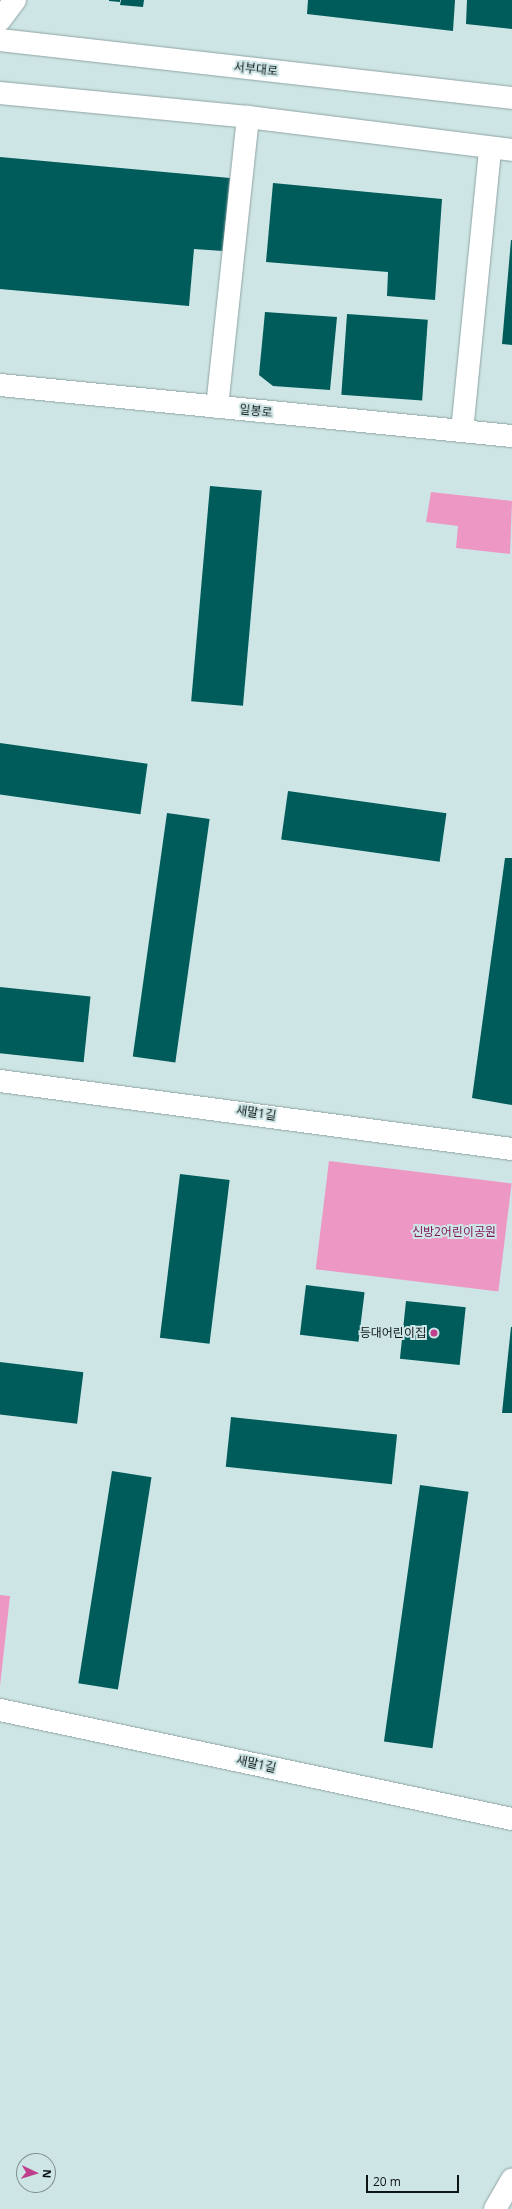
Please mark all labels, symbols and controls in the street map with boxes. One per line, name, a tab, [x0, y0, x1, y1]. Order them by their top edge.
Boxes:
street label: 서부대로	[233, 60, 279, 78]
street label: 일봉로	[239, 402, 273, 420]
street label: 새말1길	[235, 1103, 277, 1123]
park label: 신방2어린이공원	[412, 1225, 496, 1239]
place label: 등대어린이집	[360, 1326, 426, 1340]
marker: 등대어린이집	[429, 1328, 439, 1338]
street label: 새말1길	[235, 1753, 277, 1775]
north arrow	[16, 2153, 56, 2193]
scale bar	[368, 2167, 461, 2193]
text: N	[40, 2169, 55, 2179]
text: 20 m	[373, 2173, 401, 2190]

